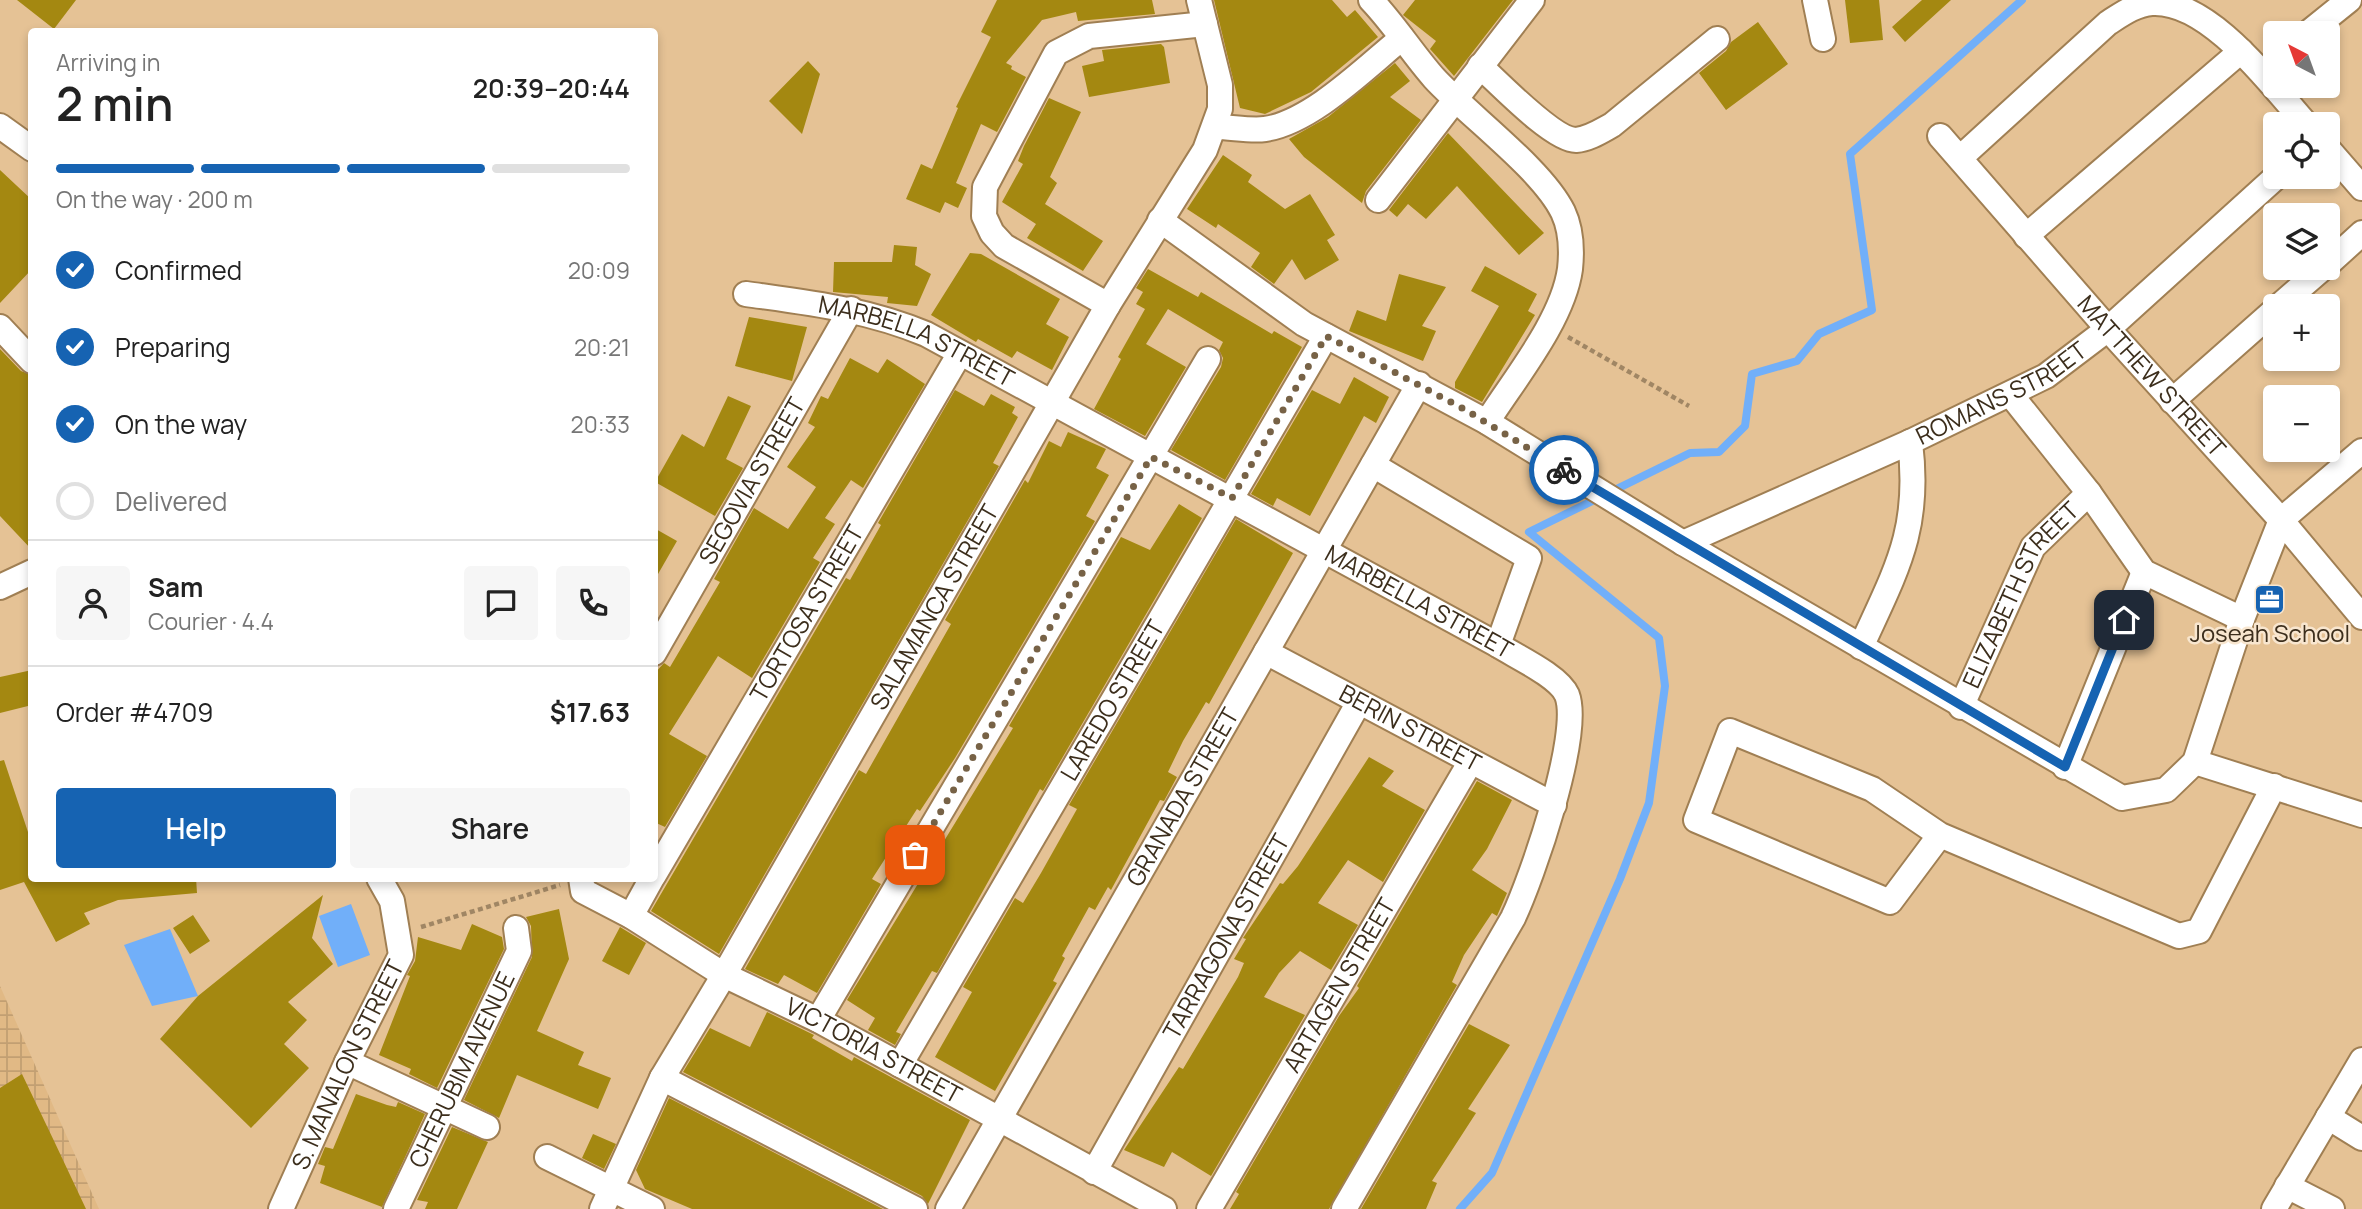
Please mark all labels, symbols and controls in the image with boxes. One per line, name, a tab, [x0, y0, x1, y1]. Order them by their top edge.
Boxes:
north arrow	[2263, 21, 2340, 98]
map controls	[2263, 21, 2340, 462]
text: Arriving in	[56, 46, 161, 78]
text: 20:39–20:44	[473, 70, 630, 106]
text: 2 min	[56, 72, 173, 135]
button: locate	[2263, 112, 2340, 189]
text: On the way · 200 m	[56, 183, 253, 215]
button: layers	[2263, 203, 2340, 280]
icon: check	[56, 251, 94, 289]
text: Confirmed	[115, 252, 242, 288]
text: 20:09	[568, 254, 630, 286]
street label: MARBELLA STREET	[816, 287, 1021, 394]
street label: MATTHEW STREET	[2071, 287, 2234, 464]
button: +	[2263, 294, 2340, 371]
icon: check	[56, 328, 94, 366]
text: Preparing	[115, 329, 231, 365]
text: 20:21	[574, 331, 630, 363]
street label: ROMANS STREET	[1910, 333, 2093, 452]
button: −	[2263, 385, 2340, 462]
street label: SEGOVIA STREET	[690, 390, 812, 570]
icon: check	[56, 405, 94, 443]
text: On the way	[115, 406, 247, 442]
text: 20:33	[571, 408, 630, 440]
courier	[1529, 435, 1599, 505]
icon: bike	[1545, 451, 1583, 489]
text: Delivered	[115, 483, 227, 519]
street label: ELIZABETH STREET	[1954, 493, 2086, 693]
street label: SALAMANCA STREET	[861, 497, 1006, 716]
street label: TORTOSA STREET	[741, 518, 871, 707]
street label: MARBELLA STREET	[1320, 536, 1520, 666]
button: person	[56, 566, 130, 640]
button: chat	[464, 566, 538, 640]
button: phone	[556, 566, 630, 640]
text: Sam	[148, 569, 203, 605]
office icon: Joseah School	[2253, 583, 2287, 617]
pin	[2094, 590, 2154, 650]
icon: home	[2105, 601, 2143, 639]
text: Courier · 4.4	[148, 605, 274, 637]
street label: LAREDO STREET	[1052, 613, 1172, 786]
place label: Joseah School	[2190, 616, 2350, 649]
street label: BERIN STREET	[1334, 676, 1488, 779]
text: Order #4709	[56, 694, 213, 730]
text: $17.63	[550, 694, 630, 730]
street label: GRANADA STREET	[1118, 701, 1246, 892]
button: Help	[56, 788, 336, 868]
button: Share	[350, 788, 630, 868]
pin	[885, 825, 945, 885]
street label: TARRAGONA STREET	[1154, 827, 1297, 1045]
icon: bag	[896, 836, 934, 874]
street label: ARTAGEN STREET	[1275, 891, 1403, 1078]
street label: S. MANALON STREET	[283, 953, 411, 1174]
street label: CHERUBIM AVENUE	[400, 966, 522, 1173]
street label: VICTORIA STREET	[780, 989, 969, 1111]

